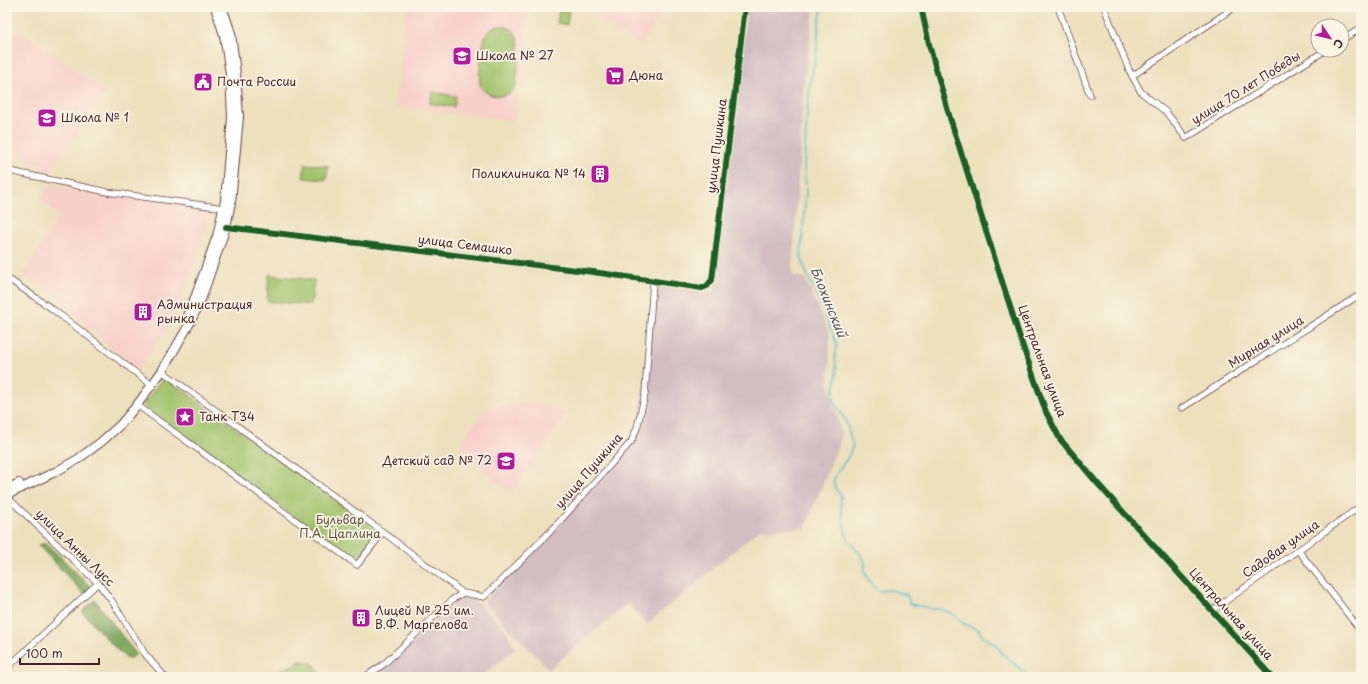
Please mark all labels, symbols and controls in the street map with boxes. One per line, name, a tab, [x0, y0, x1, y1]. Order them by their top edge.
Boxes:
north arrow	[1310, 18, 1350, 58]
text: С	[1329, 36, 1348, 52]
school or university icon: Школа № 27	[451, 45, 473, 67]
place label: Школа № 27	[476, 46, 554, 64]
street label: улица 70 лет Победы	[1187, 46, 1304, 128]
supermarket icon: Дюна	[604, 65, 626, 87]
place label: Дюна	[628, 66, 664, 84]
public building icon: Почта России	[192, 71, 214, 93]
place label: Почта России	[217, 72, 296, 90]
street label: улица Пушкина	[701, 97, 731, 194]
school or university icon: Школа № 1	[36, 107, 58, 129]
place label: Школа № 1	[61, 108, 129, 126]
building icon: Поликлиника № 14	[589, 163, 611, 185]
place label: Поликлиника № 14	[471, 164, 586, 182]
street label: улица Семашко	[417, 229, 514, 259]
water label: Блохинский	[807, 264, 853, 342]
place label: Администрация рынка	[157, 295, 252, 327]
building icon: Администрация рынка	[132, 301, 154, 323]
street label: Центральная улица	[1014, 302, 1072, 420]
street label: Мирная улица	[1224, 310, 1307, 372]
place icon: Танк T34	[174, 406, 196, 428]
place label: Танк T34	[199, 407, 255, 425]
street label: улица Пушкина	[550, 428, 627, 512]
school or university icon: Детский сад № 72	[495, 450, 517, 472]
place label: Детский сад № 72	[382, 451, 492, 469]
street label: улица Анны Лусс	[32, 505, 119, 590]
park label: Бульвар П.А. Цаплина	[299, 510, 381, 542]
street label: Садовая улица	[1238, 515, 1323, 581]
street label: Центральная улица	[1185, 563, 1278, 664]
place label: Лицей № 25 им. В.Ф. Маргелова	[375, 601, 474, 633]
building icon: Лицей № 25 им. В.Ф. Маргелова	[350, 607, 372, 629]
scale bar	[20, 640, 99, 666]
text: 100 m	[26, 644, 63, 662]

